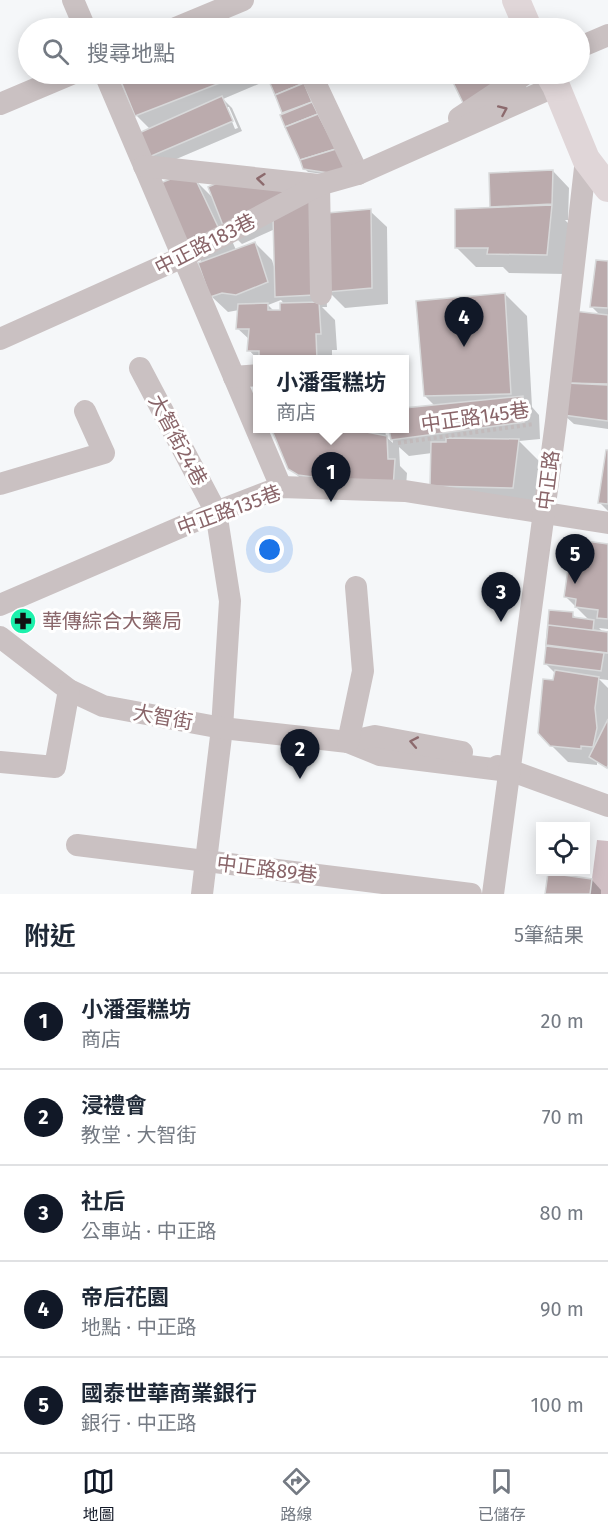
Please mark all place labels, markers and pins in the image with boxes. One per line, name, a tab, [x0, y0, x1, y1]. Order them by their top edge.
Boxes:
pin: 4	[444, 298, 484, 347]
pin: 1	[312, 452, 350, 502]
pin: 5	[556, 534, 594, 584]
pin: 3	[482, 572, 520, 622]
pharmacy icon: 華傳綜合大藥局	[8, 606, 38, 636]
place label: 華傳綜合大藥局	[42, 609, 182, 633]
pin: 2	[280, 730, 320, 779]

